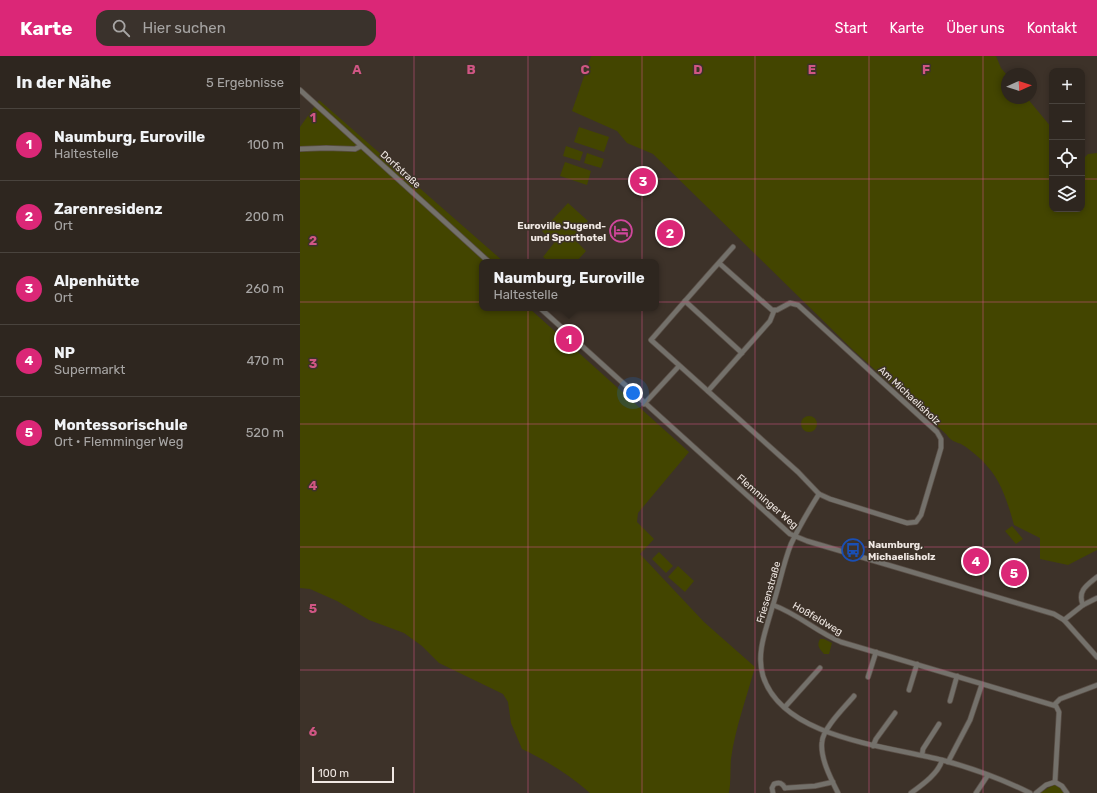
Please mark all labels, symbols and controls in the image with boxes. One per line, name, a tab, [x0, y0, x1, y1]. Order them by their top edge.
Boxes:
search box	[96, 10, 376, 46]
text: Karte	[20, 17, 72, 40]
icon: search	[110, 17, 132, 39]
text: Hier suchen	[142, 19, 226, 37]
text: Start	[835, 20, 868, 37]
text: Karte	[890, 20, 924, 37]
text: Über uns	[946, 20, 1005, 37]
text: Kontakt	[1027, 20, 1077, 37]
text: A	[352, 62, 362, 77]
text: B	[466, 62, 476, 77]
text: C	[580, 62, 590, 77]
text: D	[693, 62, 703, 77]
text: E	[808, 62, 816, 77]
text: F	[922, 62, 930, 77]
north arrow	[1001, 68, 1037, 104]
map controls	[1049, 68, 1085, 212]
button: +	[1049, 68, 1085, 104]
text: In der Nähe	[16, 72, 111, 92]
text: 5 Ergebnisse	[206, 75, 284, 90]
button: −	[1049, 104, 1085, 140]
text: 1	[310, 110, 316, 125]
text: Naumburg, Euroville	[54, 128, 205, 146]
text: 1	[26, 137, 32, 152]
text: 100 m	[247, 137, 284, 152]
button: locate	[1049, 140, 1085, 176]
text: Haltestelle	[54, 146, 119, 161]
street label: Dorfstraße	[378, 149, 423, 191]
pin: 3	[630, 166, 656, 196]
button: layers	[1049, 176, 1085, 212]
text: Zarenresidenz	[54, 200, 162, 218]
text: 2	[25, 209, 33, 224]
text: 200 m	[245, 209, 284, 224]
text: Ort	[54, 218, 73, 233]
hotel icon: Euroville Jugend- und Sporthotel	[608, 218, 634, 244]
pin: 2	[657, 218, 683, 248]
place label: Euroville Jugend- und Sporthotel	[517, 220, 606, 244]
text: 2	[309, 233, 317, 248]
popup	[479, 259, 659, 311]
text: Naumburg, Euroville	[493, 269, 645, 287]
text: Alpenhütte	[54, 272, 139, 290]
text: 3	[25, 281, 33, 296]
text: 260 m	[246, 281, 284, 296]
text: Haltestelle	[493, 287, 558, 302]
text: Ort	[54, 290, 73, 305]
pin: 1	[556, 324, 582, 354]
text: NP	[54, 344, 75, 362]
text: 4	[25, 353, 33, 368]
text: 470 m	[246, 353, 284, 368]
text: 3	[309, 356, 318, 371]
text: Supermarkt	[54, 362, 125, 377]
street label: Am Michaelisholz	[876, 364, 943, 428]
your location	[623, 383, 643, 403]
text: Montessorischule	[54, 416, 188, 434]
text: 5	[25, 425, 33, 440]
text: 520 m	[246, 425, 284, 440]
text: Ort · Flemminger Weg	[54, 434, 184, 449]
street label: Flemminger Weg	[734, 472, 800, 532]
text: 4	[309, 478, 318, 493]
bus stop icon: Naumburg, Michaelisholz	[840, 537, 866, 563]
place label: Naumburg, Michaelisholz	[868, 539, 936, 563]
pin: 4	[963, 546, 989, 576]
pin: 5	[1001, 558, 1027, 588]
street label: Friesenstraße	[754, 559, 784, 625]
street label: Hoßfeldweg	[790, 600, 845, 638]
text: 5	[309, 601, 317, 616]
text: 6	[309, 724, 318, 739]
scale bar	[312, 765, 394, 784]
text: 100 m	[318, 767, 349, 780]

